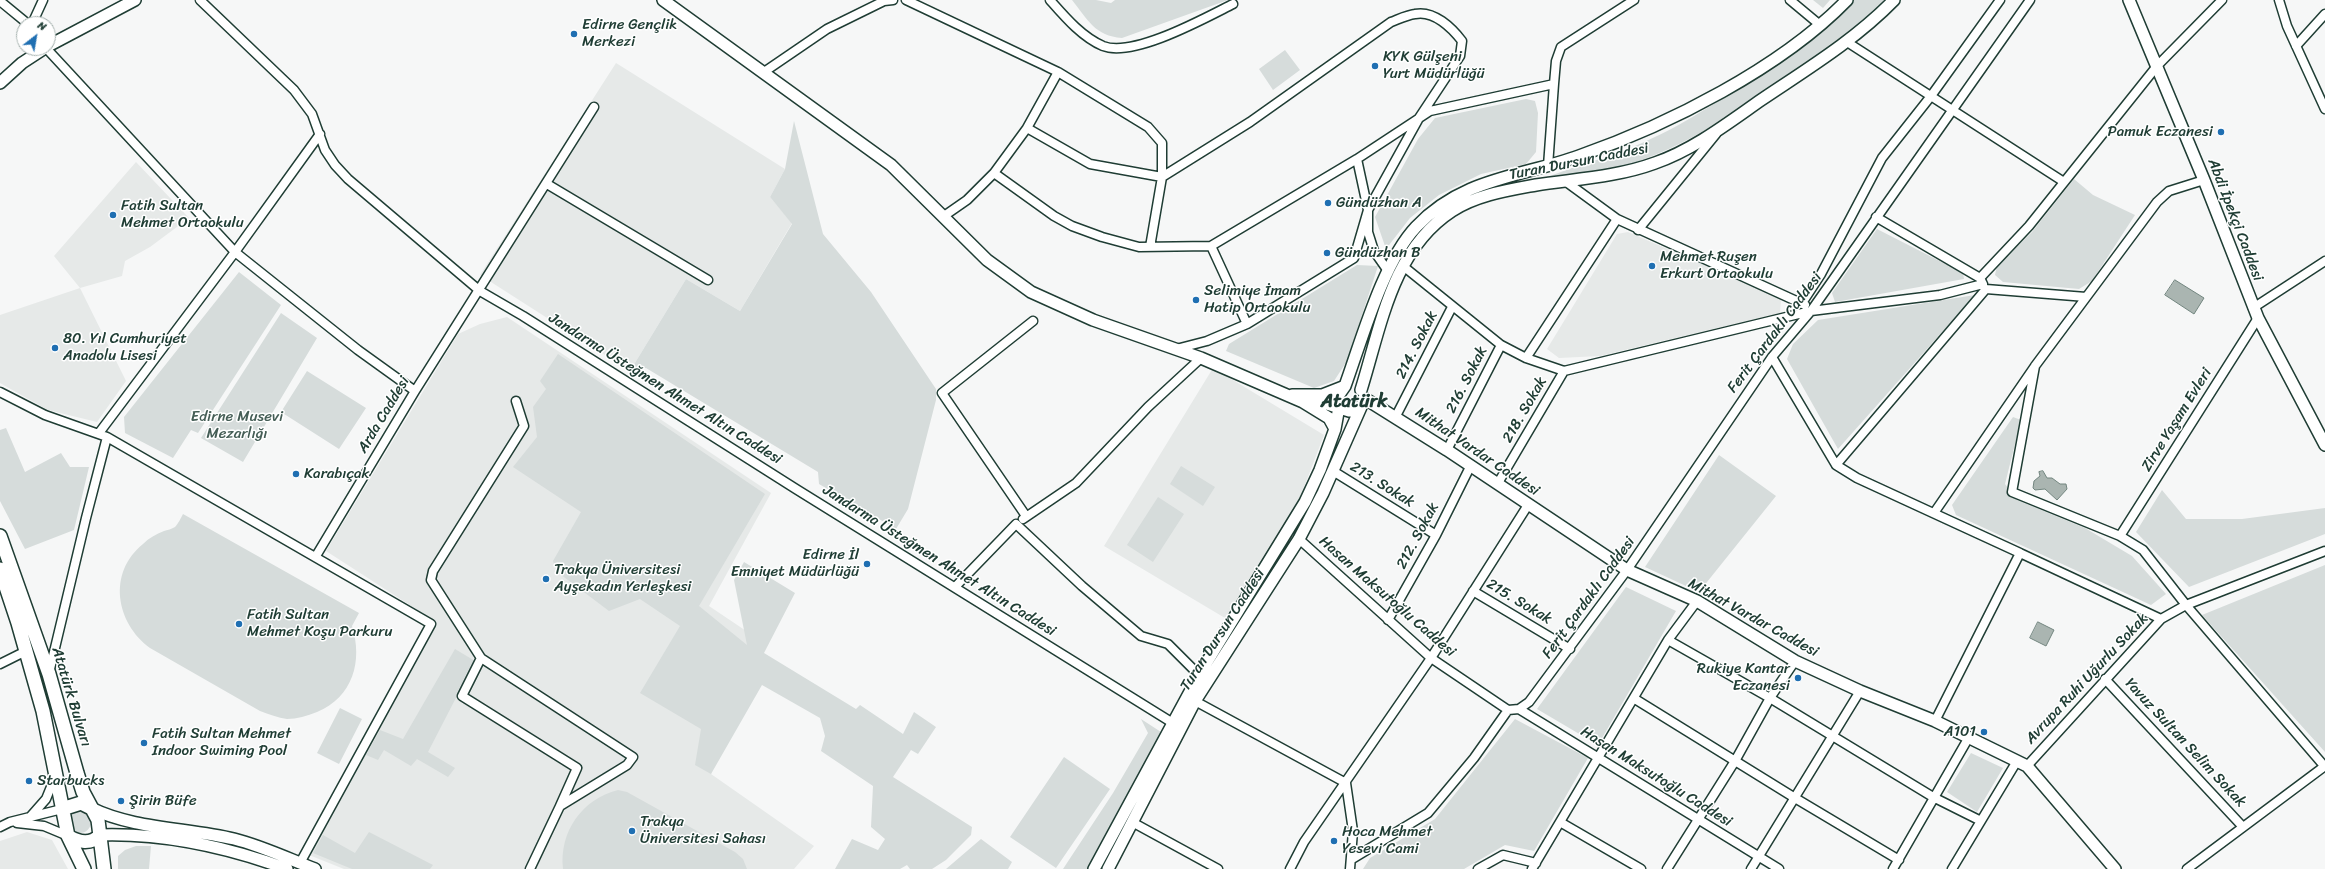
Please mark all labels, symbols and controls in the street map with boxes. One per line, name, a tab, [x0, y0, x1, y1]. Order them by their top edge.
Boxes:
north arrow	[16, 16, 56, 56]
text: N	[34, 16, 50, 36]
place label: Edirne Gençlik Merkezi	[582, 16, 677, 51]
marker: Edirne Gençlik Merkezi	[569, 29, 579, 39]
place label: KYK Gülşeni Yurt Müdürlüğü	[1383, 48, 1485, 83]
marker: KYK Gülşeni Yurt Müdürlüğü	[1370, 61, 1380, 71]
place label: Pamuk Eczanesi	[2108, 123, 2213, 141]
marker: Pamuk Eczanesi	[2216, 127, 2226, 137]
street label: Turan Dursun Caddesi	[1508, 140, 1650, 184]
street label: Abdi İpekçi Caddesi	[2203, 156, 2267, 284]
place label: Gündüzhan A	[1336, 194, 1422, 212]
place label: Fatih Sultan Mehmet Ortaokulu	[121, 197, 244, 232]
marker: Gündüzhan A	[1323, 198, 1333, 208]
marker: Fatih Sultan Mehmet Ortaokulu	[108, 210, 118, 220]
place label: Gündüzhan B	[1335, 244, 1420, 262]
marker: Gündüzhan B	[1322, 248, 1332, 258]
place label: Mehmet Ruşen Erkurt Ortaokulu	[1660, 248, 1773, 283]
marker: Mehmet Ruşen Erkurt Ortaokulu	[1647, 261, 1657, 271]
street label: Ferit Çardaklı Caddesi	[1724, 269, 1826, 397]
place label: Selimiye İmam Hatip Ortaokulu	[1204, 282, 1311, 317]
marker: Selimiye İmam Hatip Ortaokulu	[1191, 295, 1201, 305]
street label: 214. Sokak	[1392, 308, 1442, 382]
street label: Jandarma Üsteğmen Ahmet Altın Caddesi	[545, 309, 785, 469]
place label: 80. Yıl Cumhuriyet Anadolu Lisesi	[63, 330, 187, 365]
marker: 80. Yıl Cumhuriyet Anadolu Lisesi	[50, 343, 60, 353]
street label: 216. Sokak	[1443, 344, 1491, 416]
street label: Zirve Yaşam Evleri	[2138, 365, 2216, 475]
street label: Arda Caddesi	[354, 373, 414, 457]
street label: 218. Sokak	[1499, 374, 1551, 446]
district label: Atatürk	[1321, 391, 1387, 413]
street label: Mithat Vardar Caddesi	[1411, 404, 1543, 500]
park label: Edirne Musevi Mezarlığı	[191, 408, 283, 443]
street label: 213. Sokak	[1347, 458, 1417, 512]
place label: Karabıçak	[304, 465, 369, 483]
marker: Karabıçak	[291, 469, 301, 479]
street label: Jandarma Üsteğmen Ahmet Altın Caddesi	[819, 481, 1059, 641]
street label: 212. Sokak	[1393, 500, 1443, 572]
street label: Hasan Maksutoğlu Caddesi	[1315, 533, 1459, 661]
street label: Ferit Çardaklı Caddesi	[1539, 534, 1639, 662]
place label: Edirne İl Emniyet Müdürlüğü	[731, 546, 859, 581]
marker: Edirne İl Emniyet Müdürlüğü	[862, 559, 872, 569]
place label: Trakya Üniversitesi Ayşekadın Yerleşkesi	[554, 561, 691, 596]
street label: Turan Dursun Caddesi	[1177, 566, 1269, 694]
marker: Trakya Üniversitesi Ayşekadın Yerleşkesi	[541, 574, 551, 584]
street label: 215. Sokak	[1483, 575, 1555, 629]
street label: Mithat Vardar Caddesi	[1685, 575, 1821, 661]
place label: Fatih Sultan Mehmet Koşu Parkuru	[247, 606, 393, 641]
street label: Avrupa Ruhi Uğurlu Sokak	[2022, 610, 2152, 748]
marker: Fatih Sultan Mehmet Koşu Parkuru	[234, 619, 244, 629]
street label: Atatürk Bulvarı	[47, 645, 95, 749]
place label: Rukiye Kantar Eczanesi	[1697, 660, 1790, 695]
marker: Rukiye Kantar Eczanesi	[1793, 673, 1803, 683]
street label: Yavuz Sultan Selim Sokak	[2121, 675, 2249, 811]
street label: Hasan Maksutoğlu Caddesi	[1577, 723, 1735, 831]
place label: A101	[1944, 723, 1976, 741]
place label: Fatih Sultan Mehmet Indoor Swiming Pool	[152, 725, 291, 760]
marker: A101	[1979, 727, 1989, 737]
marker: Fatih Sultan Mehmet Indoor Swiming Pool	[139, 738, 149, 748]
place label: Starbucks	[37, 772, 104, 790]
marker: Starbucks	[24, 776, 34, 786]
place label: Şirin Büfe	[129, 792, 197, 810]
marker: Şirin Büfe	[116, 796, 126, 806]
place label: Trakya Üniversitesi Sahası	[640, 813, 766, 848]
place label: Hoca Mehmet Yesevi Cami	[1342, 823, 1432, 858]
marker: Trakya Üniversitesi Sahası	[627, 826, 637, 836]
marker: Hoca Mehmet Yesevi Cami	[1329, 836, 1339, 846]

